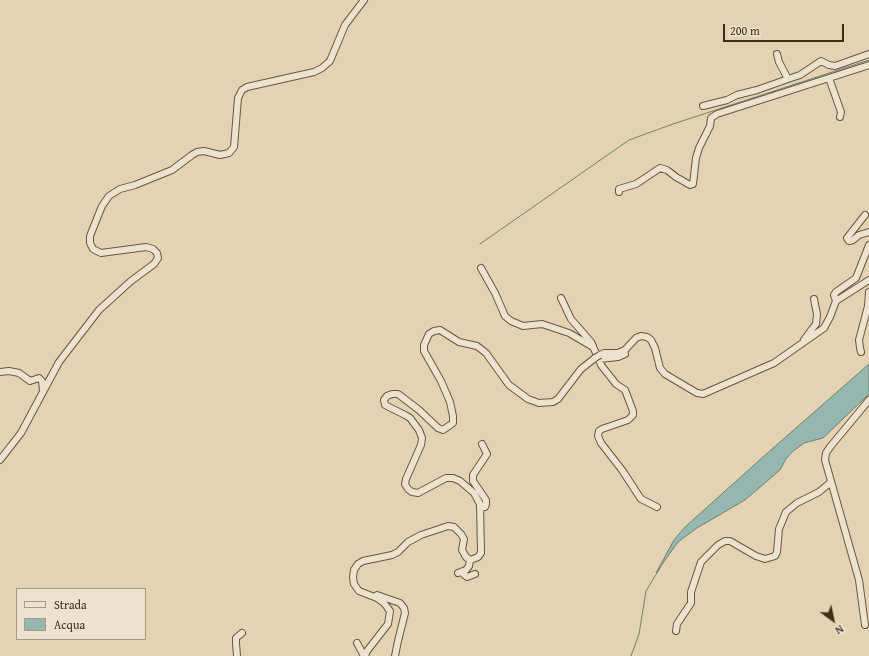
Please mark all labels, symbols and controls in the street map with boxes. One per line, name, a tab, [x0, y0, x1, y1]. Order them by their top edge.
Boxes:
scale bar	[725, 16, 846, 42]
text: 200 m	[730, 22, 760, 39]
legend	[16, 588, 146, 640]
text: Strada	[54, 596, 87, 613]
north arrow	[813, 600, 853, 640]
text: Acqua	[54, 616, 85, 633]
text: N	[832, 621, 847, 639]

